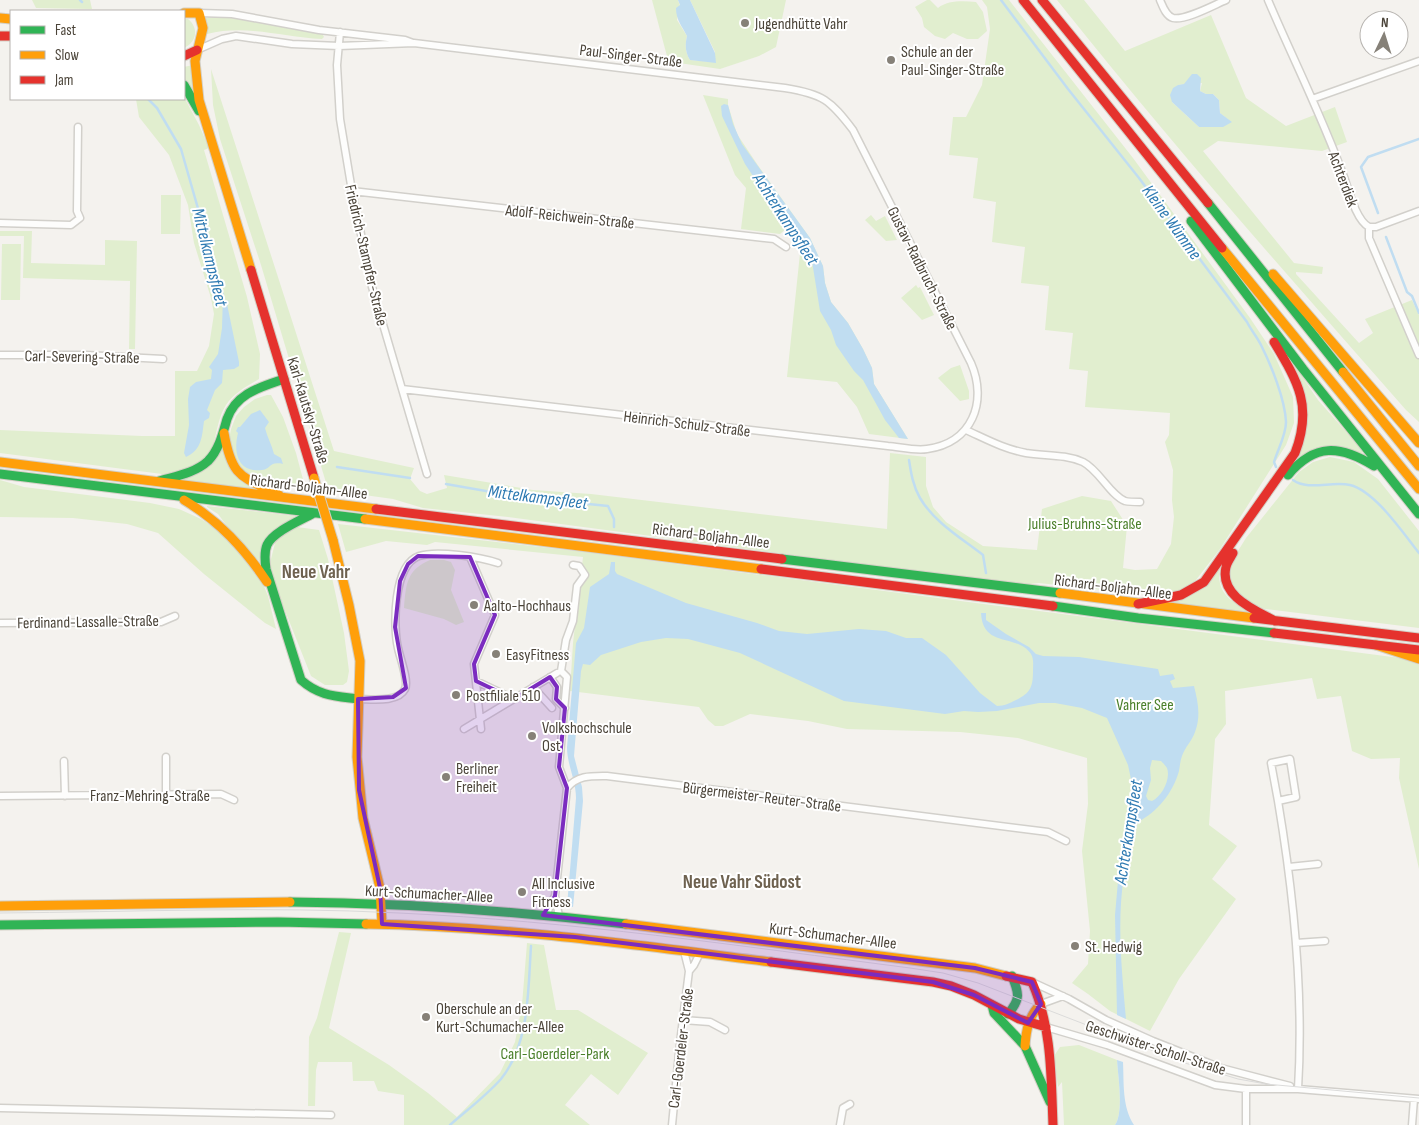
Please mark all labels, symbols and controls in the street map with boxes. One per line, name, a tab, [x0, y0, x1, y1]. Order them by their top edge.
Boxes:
legend	[10, 10, 185, 100]
north arrow	[1359, 10, 1409, 60]
text: N	[1381, 14, 1389, 31]
place label: Jugendhütte Vahr	[754, 15, 848, 34]
marker: Jugendhütte Vahr	[739, 17, 751, 29]
text: Fast	[55, 21, 77, 40]
street label: Paul-Singer-Straße	[578, 41, 683, 72]
place label: Schule an der Paul-Singer-Straße	[901, 43, 1004, 80]
text: Slow	[55, 46, 79, 65]
marker: Schule an der Paul-Singer-Straße	[885, 54, 897, 66]
text: Jam	[54, 71, 73, 90]
street label: Achterdiek	[1323, 148, 1362, 210]
water label: Achterkampsfleet	[748, 168, 823, 270]
water label: Kleine Wümme	[1137, 181, 1206, 264]
street label: Friedrich-Stampfer-Straße	[340, 183, 391, 328]
street label: Adolf-Reichwein-Straße	[503, 201, 635, 234]
street label: Gustav-Radbruch-Straße	[882, 204, 961, 333]
water label: Mittelkampsfleet	[187, 206, 232, 309]
street label: Carl-Severing-Straße	[24, 347, 140, 368]
street label: Karl-Kautsky-Straße	[282, 355, 333, 466]
street label: Heinrich-Schulz-Straße	[622, 407, 751, 442]
street label: Richard-Boljahn-Allee	[249, 471, 368, 504]
water label: Mittelkampsfleet	[487, 481, 590, 514]
park label: Julius-Bruhns-Straße	[1027, 515, 1142, 534]
street label: Richard-Boljahn-Allee	[651, 520, 770, 553]
district label: Neue Vahr	[282, 561, 350, 584]
street label: Richard-Boljahn-Allee	[1053, 571, 1172, 604]
place label: Aalto-Hochhaus	[483, 597, 571, 616]
marker: Aalto-Hochhaus	[468, 599, 480, 611]
street label: Ferdinand-Lassalle-Straße	[17, 612, 159, 633]
place label: EasyFitness	[506, 646, 569, 665]
marker: EasyFitness	[490, 648, 502, 660]
place label: Postfiliale 510	[466, 687, 541, 706]
marker: Postfiliale 510	[450, 689, 462, 701]
park label: Vahrer See	[1116, 696, 1174, 715]
place label: Volkshochschule Ost	[542, 719, 632, 756]
marker: Volkshochschule Ost	[526, 730, 538, 742]
place label: Berliner Freiheit	[456, 760, 499, 797]
marker: Berliner Freiheit	[440, 771, 452, 783]
street label: Bürgermeister-Reuter-Straße	[682, 778, 842, 817]
water label: Achterkampsfleet	[1110, 778, 1147, 887]
street label: Franz-Mehring-Straße	[90, 787, 210, 806]
district label: Neue Vahr Südost	[683, 871, 801, 894]
place label: All Inclusive Fitness	[531, 875, 595, 912]
street label: Kurt-Schumacher-Allee	[365, 882, 493, 907]
marker: All Inclusive Fitness	[516, 886, 528, 898]
street label: Kurt-Schumacher-Allee	[768, 919, 897, 954]
place label: St. Hedwig	[1085, 938, 1142, 957]
marker: St. Hedwig	[1069, 940, 1081, 952]
street label: Carl-Goerdeler-Straße	[665, 987, 698, 1109]
place label: Oberschule an der Kurt-Schumacher-Allee	[436, 1000, 564, 1037]
marker: Oberschule an der Kurt-Schumacher-Allee	[420, 1011, 432, 1023]
street label: Geschwister-Scholl-Straße	[1083, 1017, 1228, 1080]
park label: Carl-Goerdeler-Park	[501, 1045, 609, 1064]

